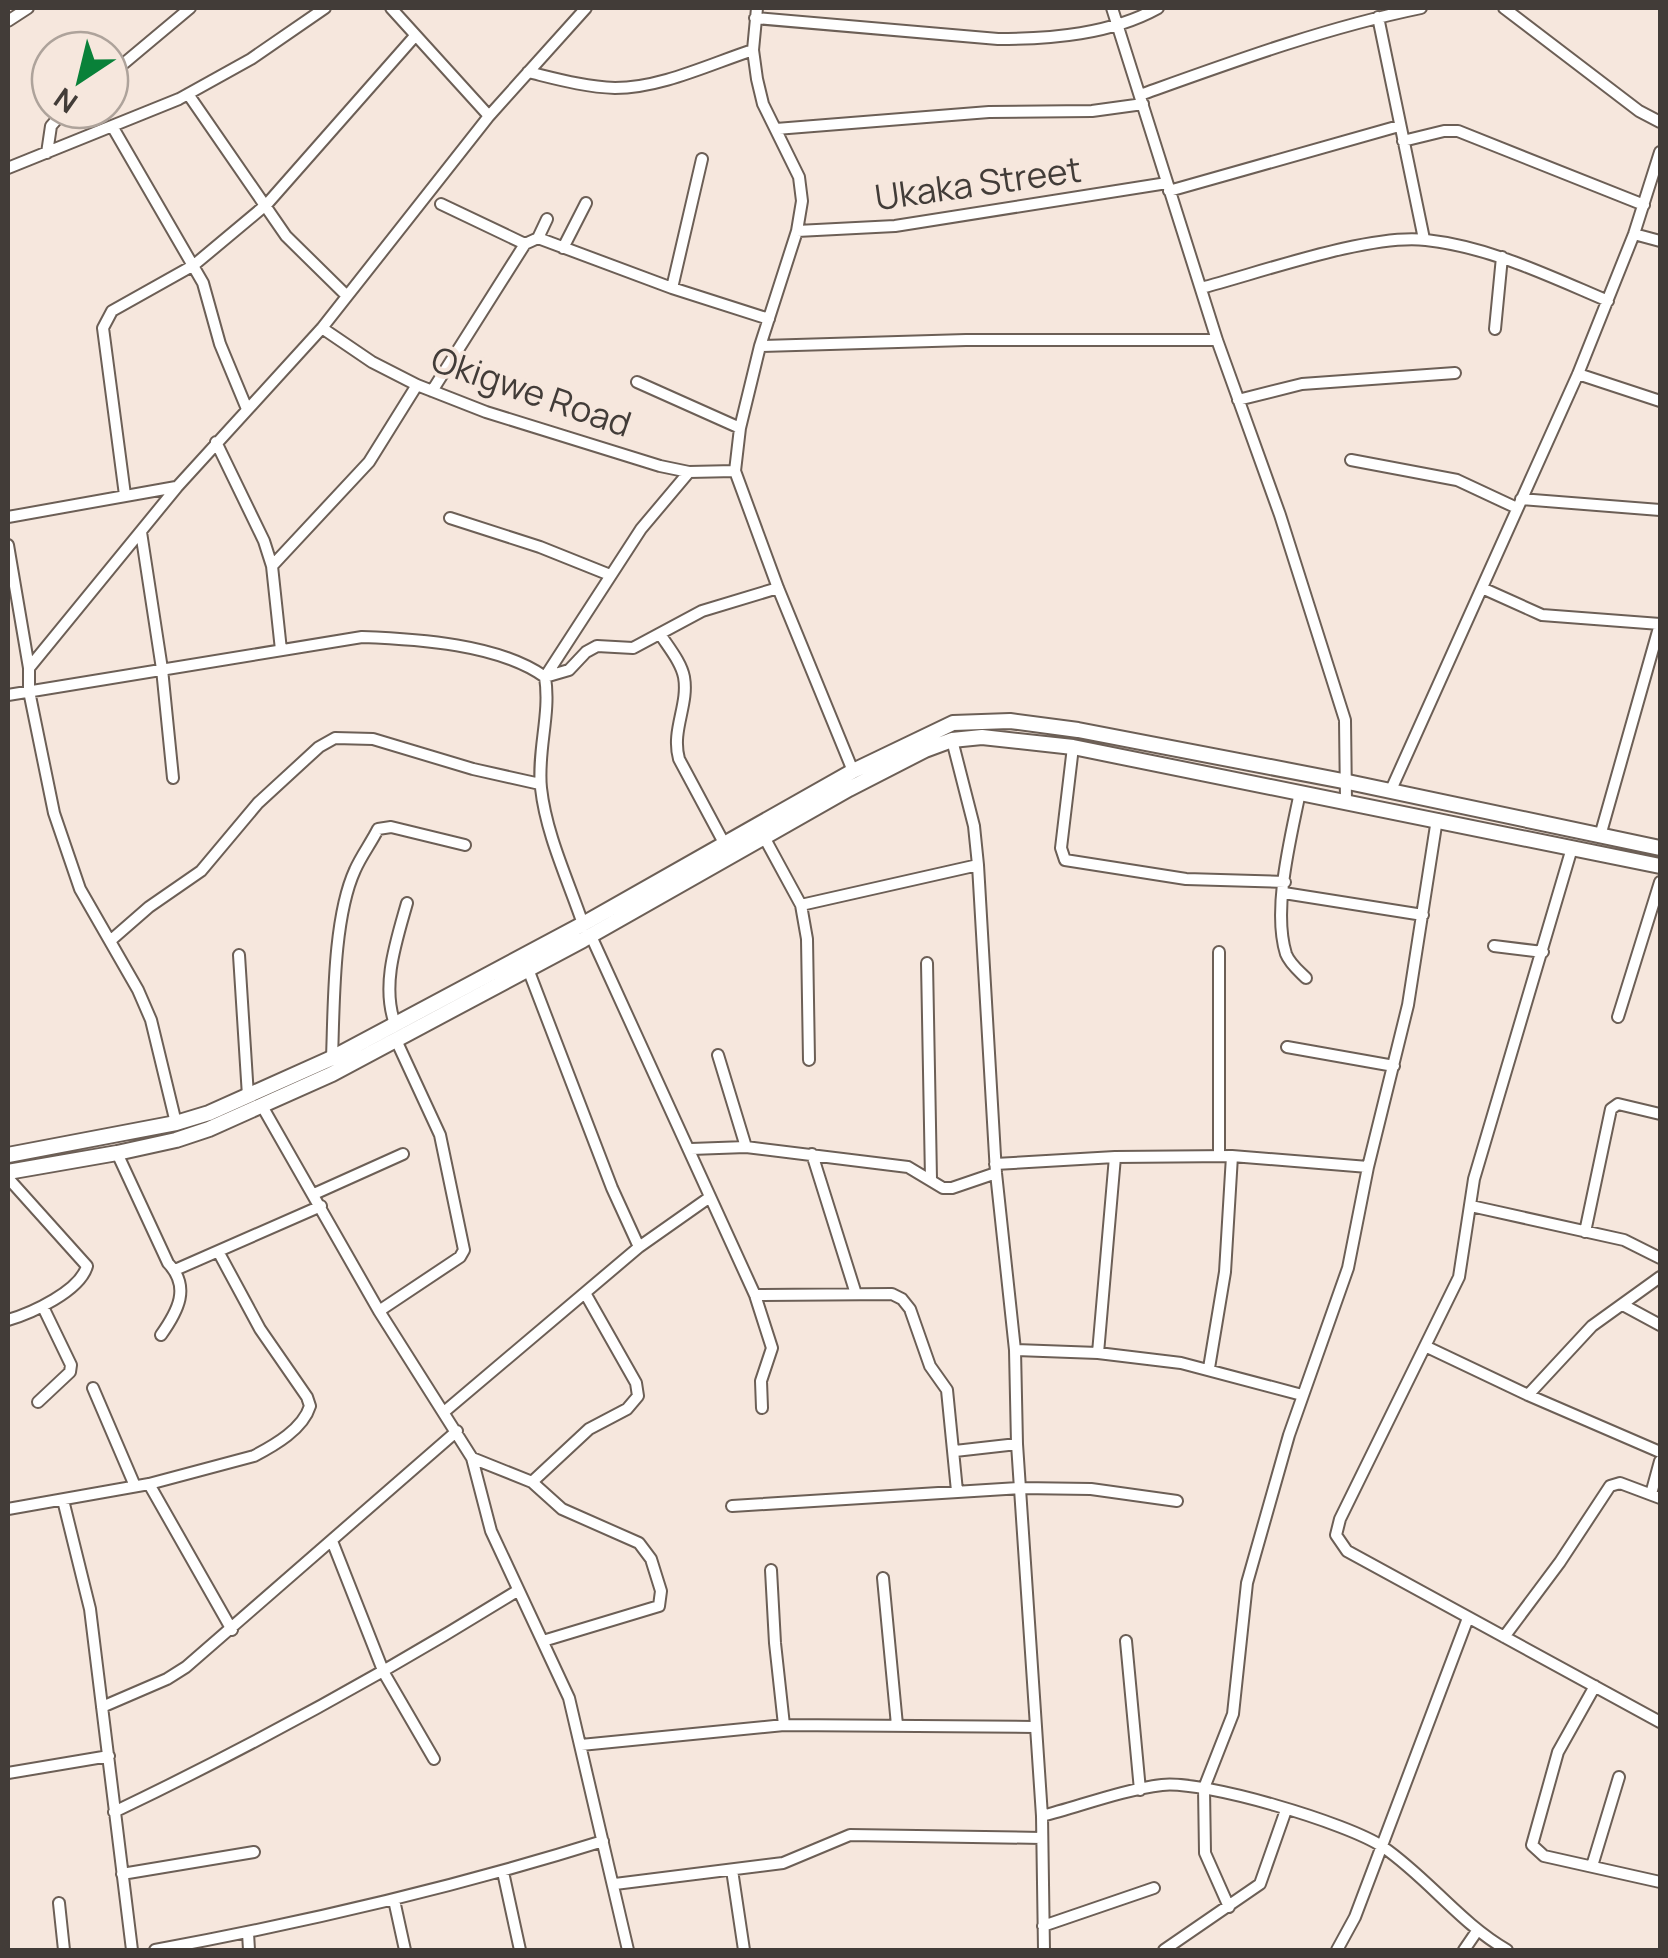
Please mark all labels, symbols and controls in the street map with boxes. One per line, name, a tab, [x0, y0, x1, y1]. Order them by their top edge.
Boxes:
north arrow	[30, 30, 130, 130]
text: N	[46, 80, 84, 123]
street label: Ukaka Street	[872, 145, 1084, 221]
street label: Okigwe Road	[425, 334, 638, 448]

